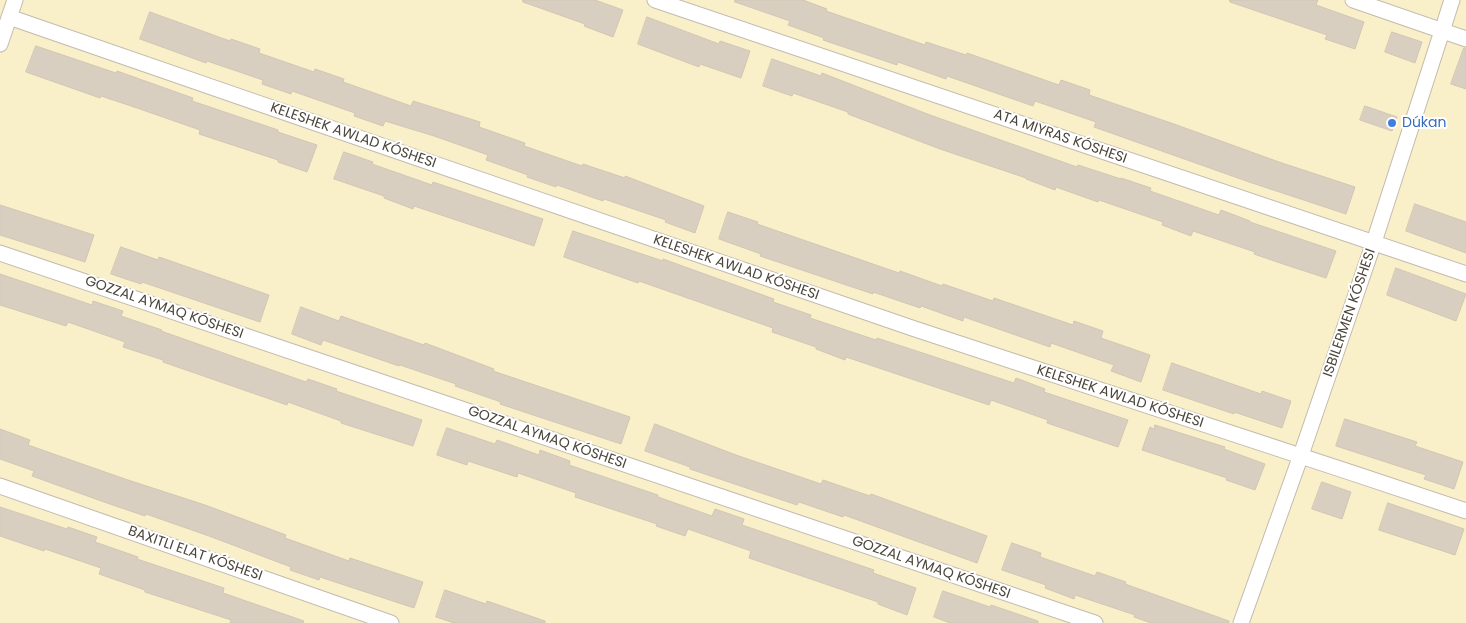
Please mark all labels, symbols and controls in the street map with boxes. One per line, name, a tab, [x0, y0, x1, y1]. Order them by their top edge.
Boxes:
street label: KELESHEK AWLAD KÓSHESI	[268, 100, 438, 172]
street label: ATA MIYRAS KÓSHESI	[991, 106, 1129, 168]
place label: Dúkan	[1402, 115, 1446, 131]
marker: Dúkan	[1386, 117, 1398, 129]
street label: KELESHEK AWLAD KÓSHESI	[651, 232, 821, 304]
street label: ISBILERMEN KÓSHESI	[1320, 247, 1380, 379]
street label: GOZZAL AYMAQ KÓSHESI	[83, 273, 245, 343]
street label: KELESHEK AWLAD KÓSHESI	[1034, 362, 1206, 432]
street label: GOZZAL AYMAQ KÓSHESI	[466, 403, 628, 473]
street label: BAXITLI ELAT KÓSHESI	[126, 523, 264, 585]
street label: GOZZAL AYMAQ KÓSHESI	[850, 533, 1012, 603]

